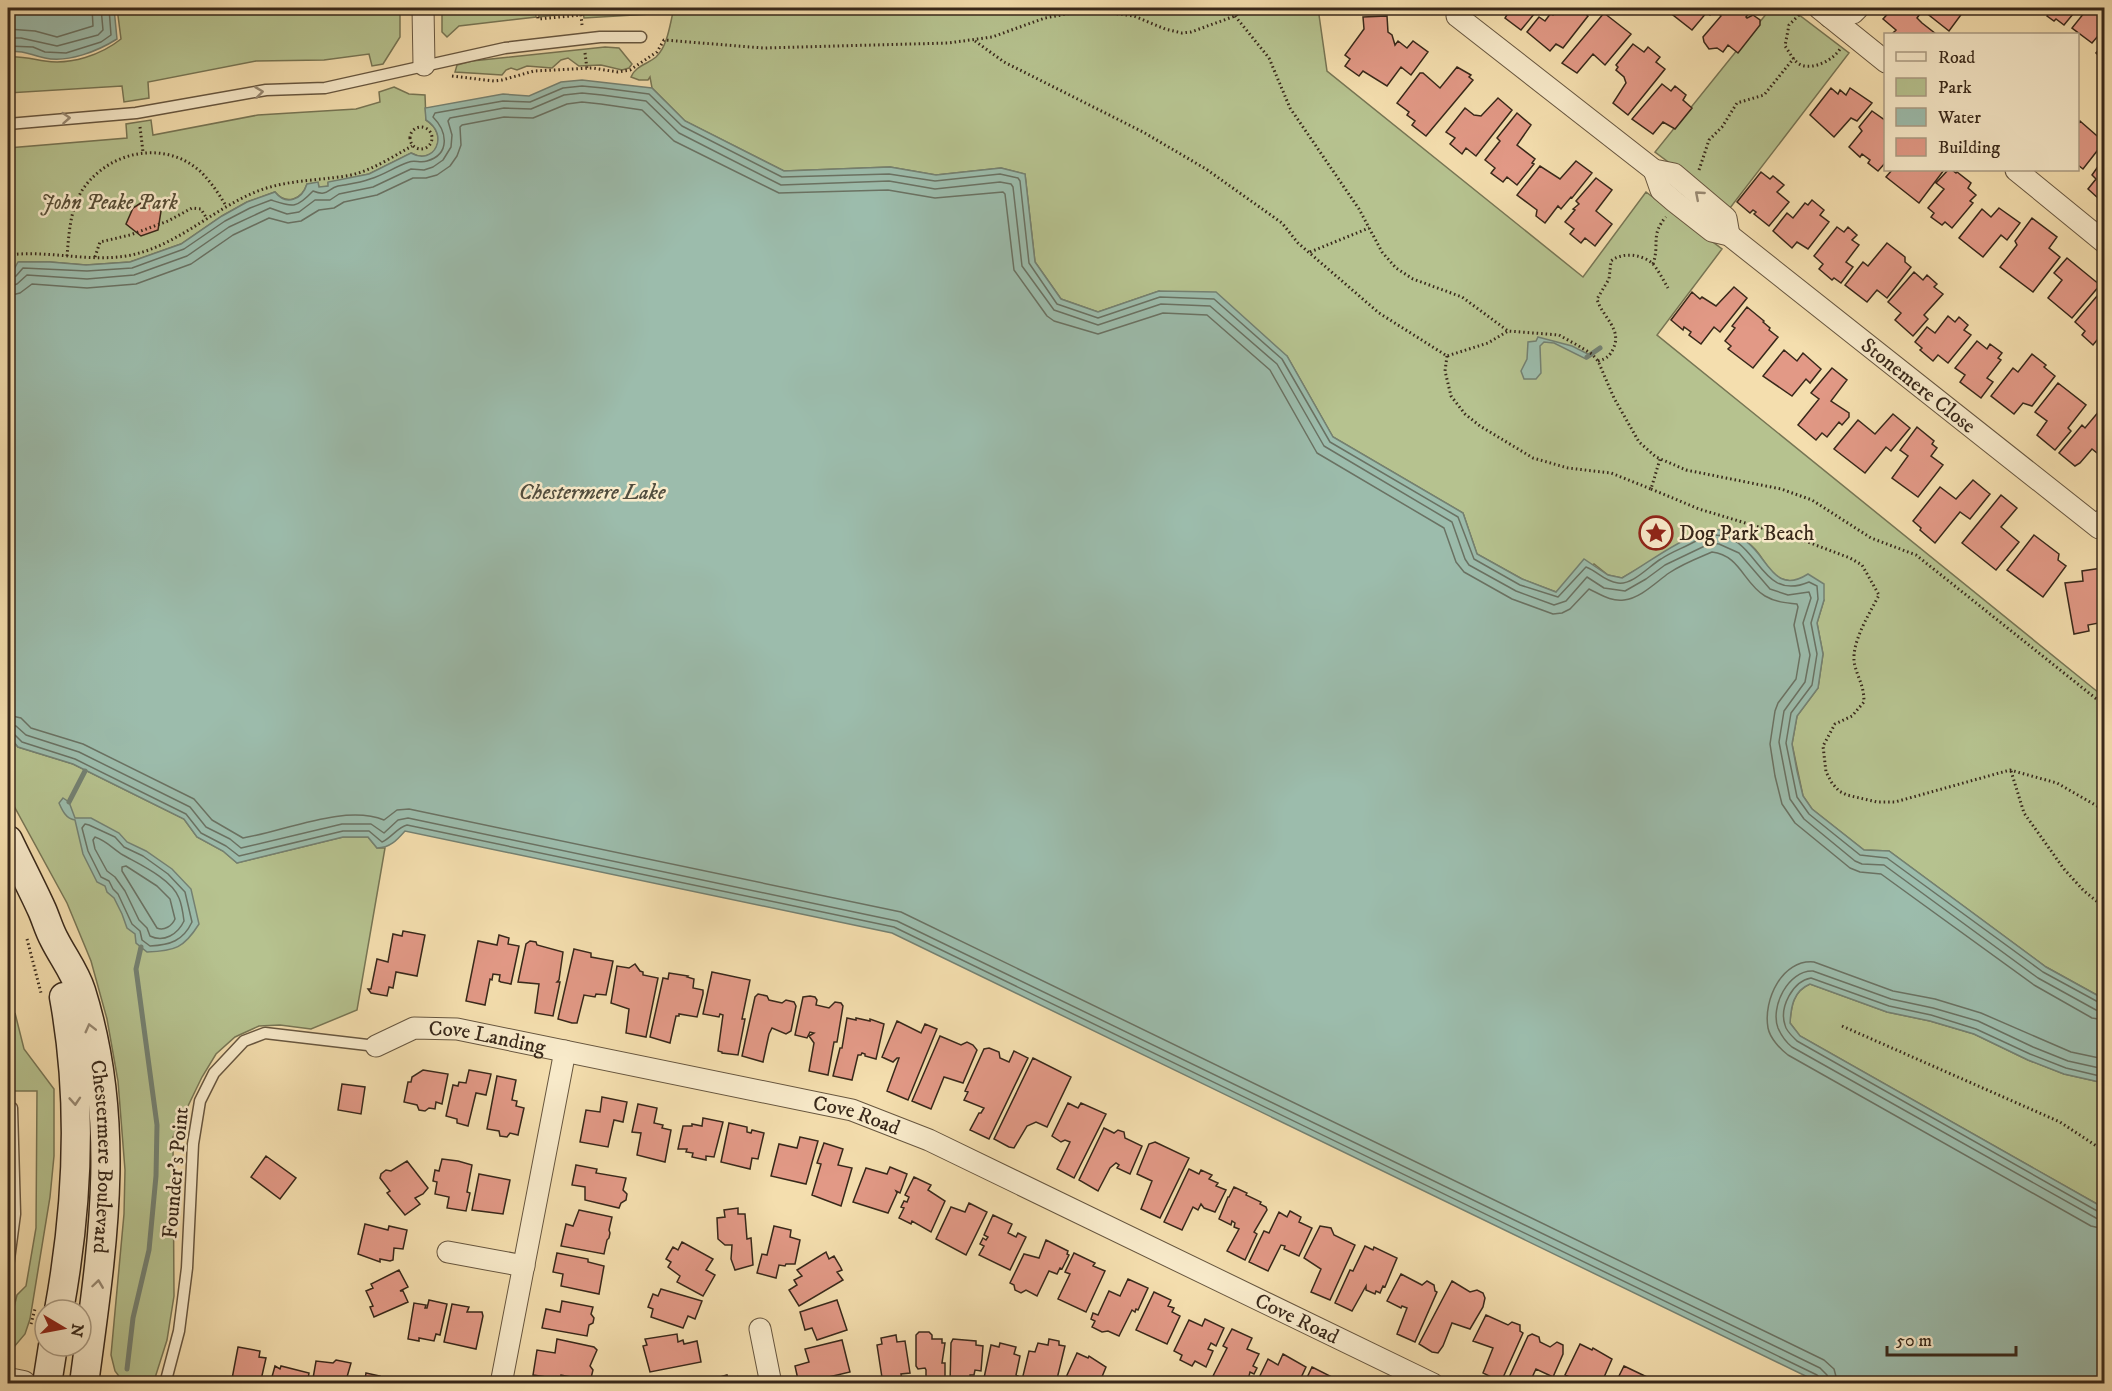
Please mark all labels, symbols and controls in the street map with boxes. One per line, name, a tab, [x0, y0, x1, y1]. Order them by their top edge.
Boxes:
legend	[1884, 33, 2079, 171]
text: Road	[1938, 47, 1975, 69]
text: Park	[1938, 77, 1972, 99]
one-way arrow	[254, 86, 263, 98]
text: Water	[1937, 107, 1981, 129]
one-way arrow	[61, 112, 70, 125]
text: Building	[1938, 137, 2000, 159]
park label: John Peake Park	[40, 190, 178, 216]
one-way arrow	[1695, 191, 1706, 202]
street label: Stonemere Close	[1855, 333, 1981, 440]
water label: Chestermere Lake	[519, 479, 666, 506]
place icon: Dog Park Beach	[1638, 515, 1674, 551]
place label: Dog Park Beach	[1679, 521, 1814, 547]
street label: Cove Landing	[428, 1016, 549, 1061]
one-way arrow	[84, 1023, 97, 1033]
street label: Chestermere Boulevard	[84, 1058, 117, 1255]
street label: Cove Road	[811, 1090, 904, 1142]
one-way arrow	[69, 1096, 82, 1105]
street label: Founder's Point	[157, 1106, 195, 1240]
one-way arrow	[91, 1279, 103, 1289]
street label: Cove Road	[1251, 1288, 1343, 1351]
north arrow	[33, 1298, 93, 1358]
scale bar	[1887, 1319, 2016, 1357]
text: N	[66, 1322, 88, 1339]
text: 50 m	[1896, 1330, 1932, 1352]

